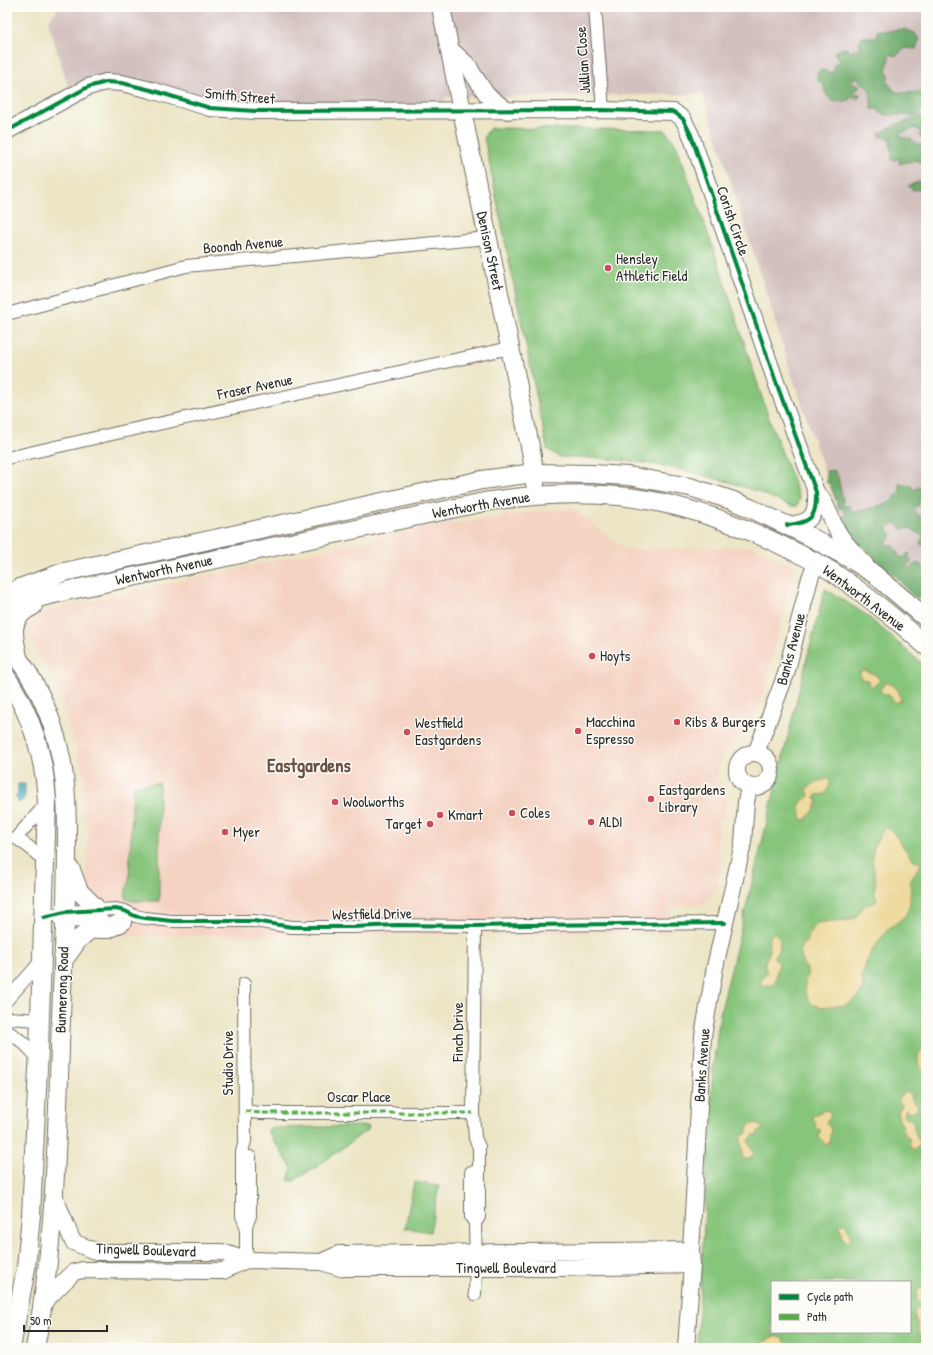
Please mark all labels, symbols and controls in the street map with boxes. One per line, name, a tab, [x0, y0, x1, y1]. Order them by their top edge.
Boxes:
street label: Jullian Close	[570, 26, 595, 94]
street label: Smith Street	[204, 82, 277, 109]
street label: Corish Circle	[712, 183, 755, 258]
street label: Denison Street	[472, 209, 509, 293]
street label: Boonah Avenue	[202, 231, 284, 258]
place label: Hensley Athletic Field	[616, 248, 687, 286]
marker: Hensley Athletic Field	[603, 263, 613, 273]
street label: Fraser Avenue	[214, 368, 294, 405]
street label: Wentworth Avenue	[430, 486, 531, 523]
street label: Wentworth Avenue	[113, 549, 214, 590]
street label: Wentworth Avenue	[818, 559, 910, 636]
street label: Banks Avenue	[771, 611, 810, 687]
place label: Hoyts	[600, 645, 631, 666]
marker: Hoyts	[587, 651, 597, 661]
place label: Macchina Espresso	[586, 711, 635, 749]
place label: Ribs & Burgers	[685, 711, 766, 732]
place label: Westfield Eastgardens	[415, 712, 481, 750]
marker: Ribs & Burgers	[672, 717, 682, 727]
marker: Macchina Espresso	[573, 726, 583, 736]
marker: Westfield Eastgardens	[402, 727, 412, 737]
district label: Eastgardens	[267, 752, 352, 779]
place label: Eastgardens Library	[659, 779, 725, 817]
place label: Woolworths	[343, 791, 405, 812]
marker: Eastgardens Library	[646, 794, 656, 804]
marker: Woolworths	[330, 797, 340, 807]
place label: Coles	[520, 802, 550, 823]
place label: Kmart	[448, 804, 484, 825]
marker: Coles	[507, 808, 517, 818]
marker: Kmart	[435, 810, 445, 820]
place label: ALDI	[599, 811, 623, 832]
place label: Target	[386, 813, 423, 834]
marker: ALDI	[586, 817, 596, 827]
marker: Target	[425, 819, 435, 829]
place label: Myer	[233, 821, 260, 842]
marker: Myer	[220, 827, 230, 837]
street label: Westfield Drive	[332, 902, 412, 925]
street label: Bunnerong Road	[49, 946, 74, 1034]
street label: Finch Drive	[447, 1002, 468, 1063]
street label: Banks Avenue	[688, 1027, 715, 1102]
street label: Studio Drive	[217, 1030, 238, 1095]
street label: Oscar Place	[327, 1086, 391, 1107]
street label: Tingwell Boulevard	[96, 1237, 196, 1262]
street label: Tingwell Boulevard	[456, 1257, 556, 1278]
legend	[771, 1281, 911, 1333]
text: Cycle path	[807, 1288, 853, 1305]
scale bar	[24, 1307, 107, 1333]
text: Path	[807, 1308, 827, 1325]
text: 50 m	[30, 1312, 51, 1329]

